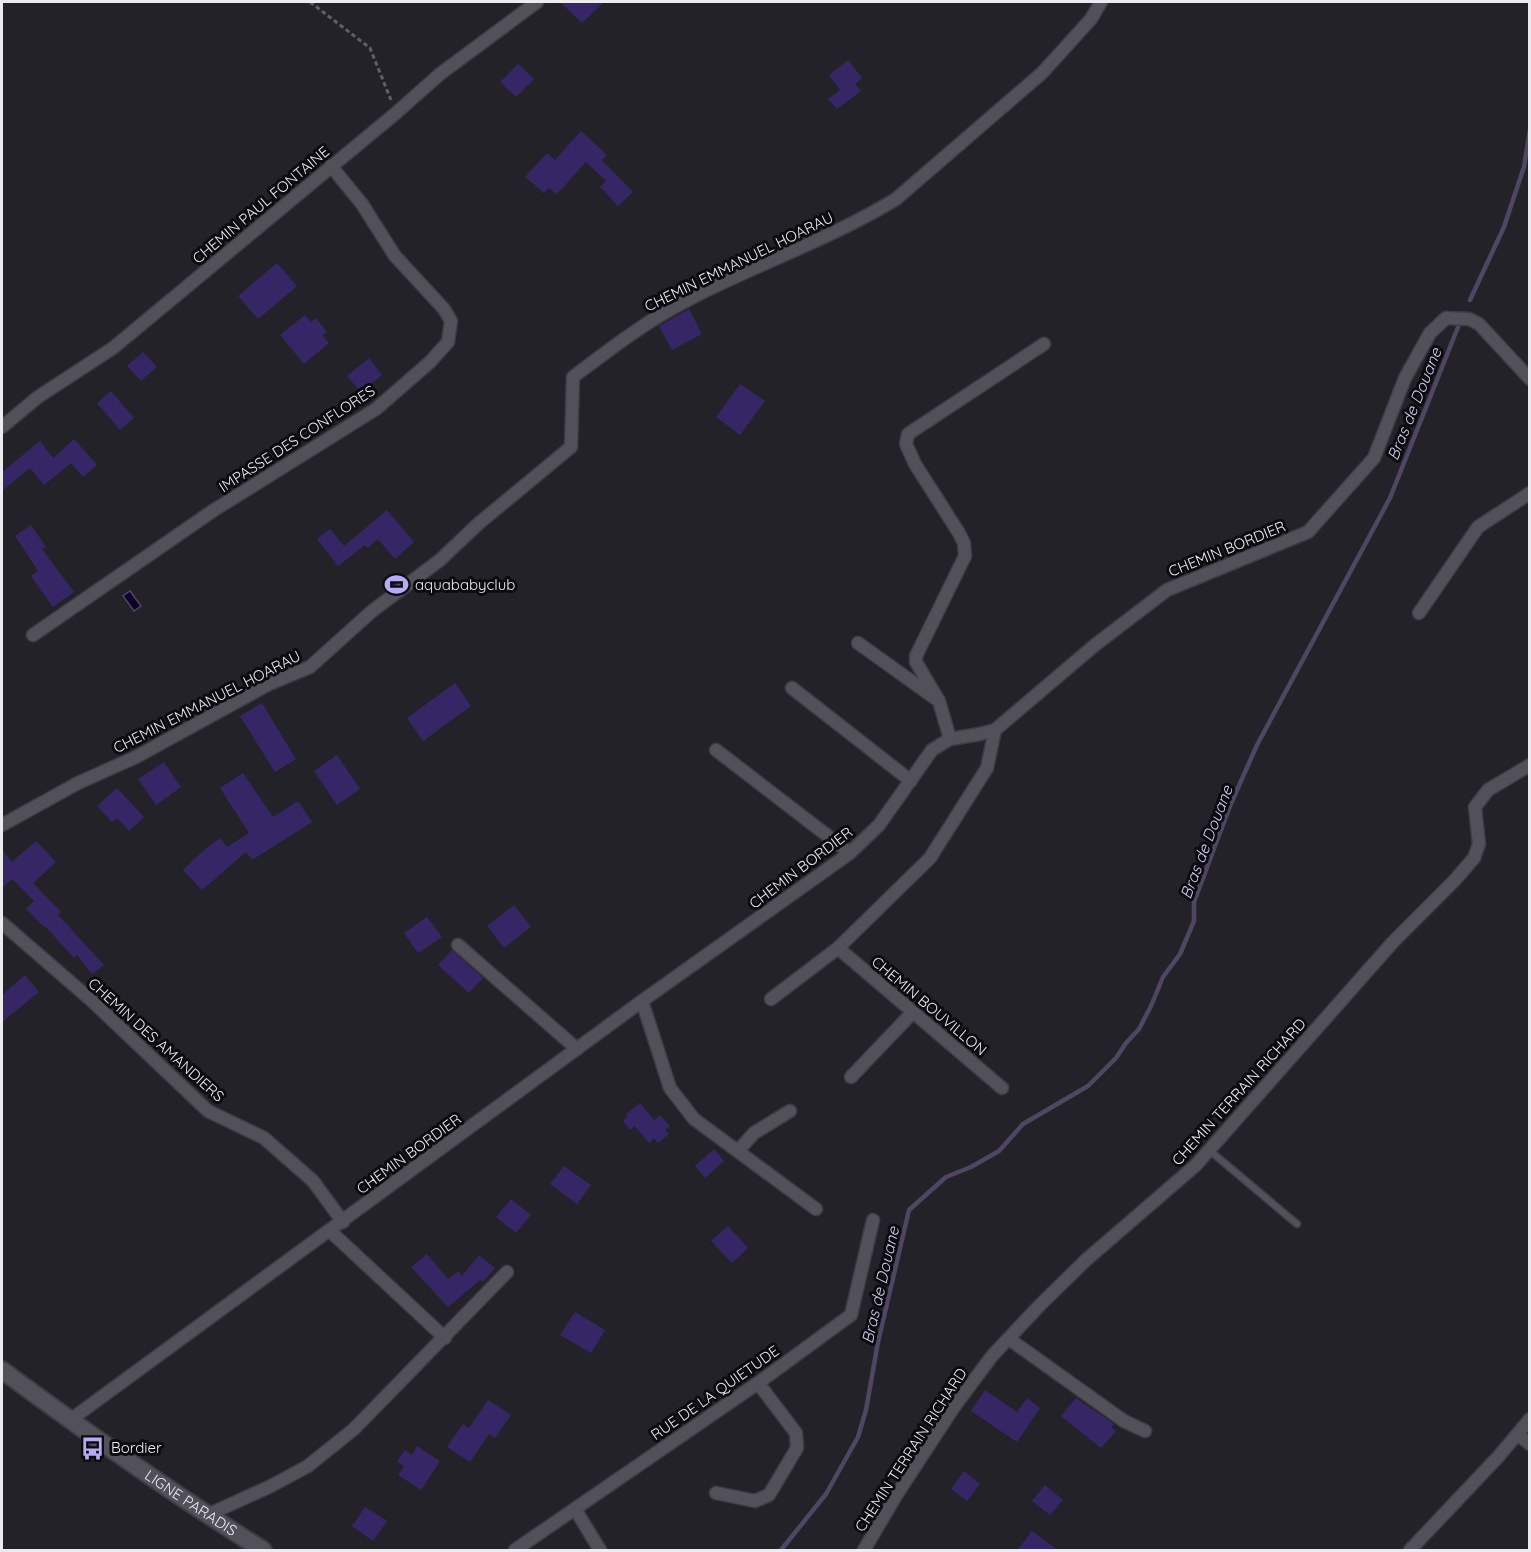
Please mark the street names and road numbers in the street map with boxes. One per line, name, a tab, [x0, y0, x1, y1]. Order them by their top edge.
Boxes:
street label: CHEMIN PAUL FONTAINE	[188, 142, 333, 267]
street label: CHEMIN EMMANUEL HOARAU	[641, 207, 836, 316]
street label: IMPASSE DES CONFLORES	[215, 381, 378, 496]
street label: CHEMIN BORDIER	[1165, 516, 1288, 581]
street label: CHEMIN EMMANUEL HOARAU	[110, 646, 304, 757]
street label: CHEMIN BORDIER	[745, 822, 856, 913]
street label: CHEMIN BOUVILLON	[868, 952, 991, 1059]
street label: CHEMIN DES AMANDIERS	[84, 974, 228, 1106]
street label: CHEMIN TERRAIN RICHARD	[1168, 1014, 1310, 1169]
street label: CHEMIN BORDIER	[353, 1109, 465, 1198]
street label: RUE DE LA QUIETUDE	[647, 1341, 782, 1444]
street label: CHEMIN TERRAIN RICHARD	[850, 1364, 971, 1535]
street label: LIGNE PARADIS	[141, 1465, 241, 1540]

